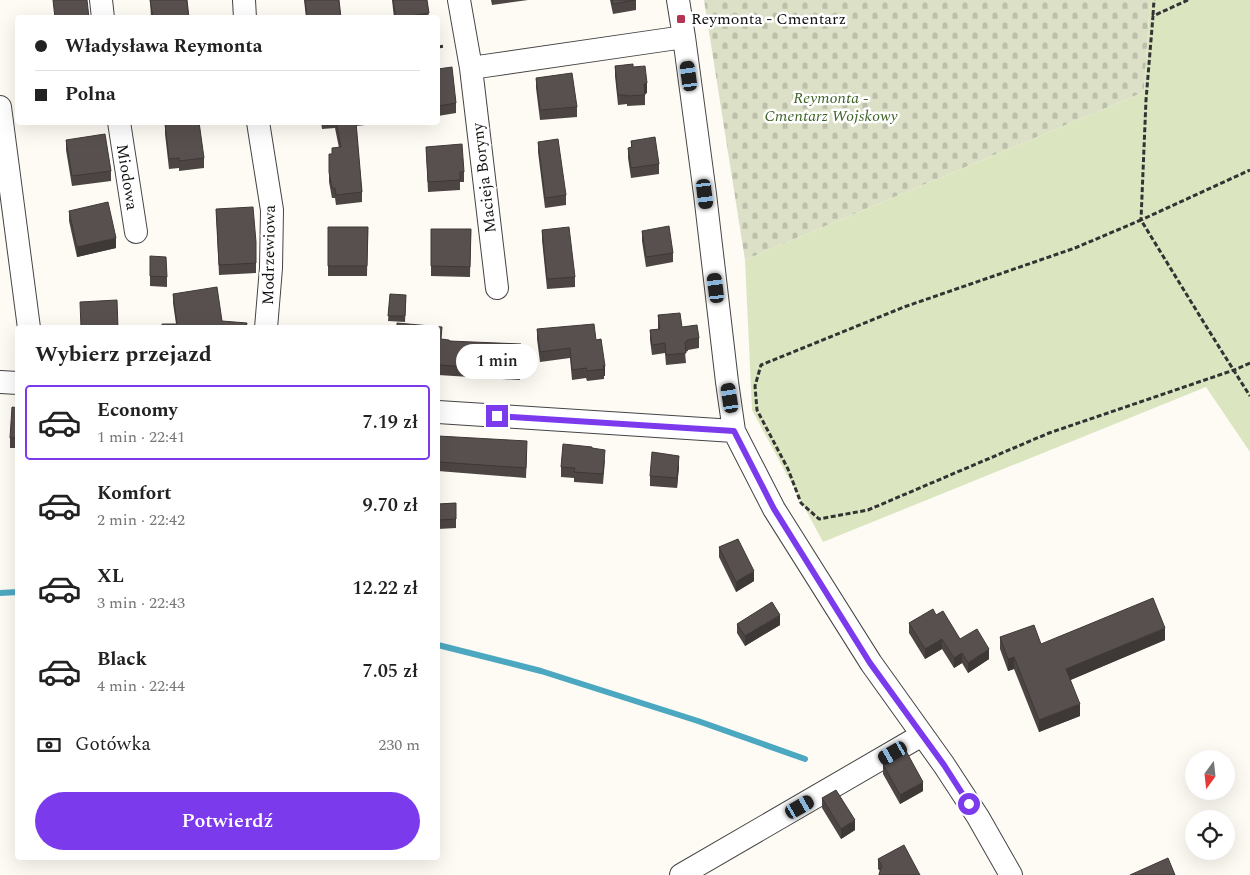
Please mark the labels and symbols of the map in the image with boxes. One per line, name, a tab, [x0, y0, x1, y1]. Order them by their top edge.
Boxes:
place label: Reymonta - Cmentarz	[691, 7, 846, 31]
marker: Reymonta - Cmentarz	[675, 13, 687, 25]
car	[679, 60, 698, 92]
park label: Reymonta - Cmentarz Wojskowy	[764, 86, 898, 128]
street label: Macieja Boryny	[465, 120, 503, 234]
street label: Miodowa	[110, 142, 144, 212]
car	[695, 178, 714, 210]
street label: Modrzewiowa	[256, 205, 282, 305]
car	[706, 272, 725, 304]
callout: 1 min	[456, 344, 538, 378]
car	[720, 382, 739, 414]
route end	[486, 405, 508, 427]
car	[876, 739, 909, 767]
north arrow	[1185, 750, 1235, 800]
car	[783, 793, 816, 821]
route start	[958, 793, 980, 815]

